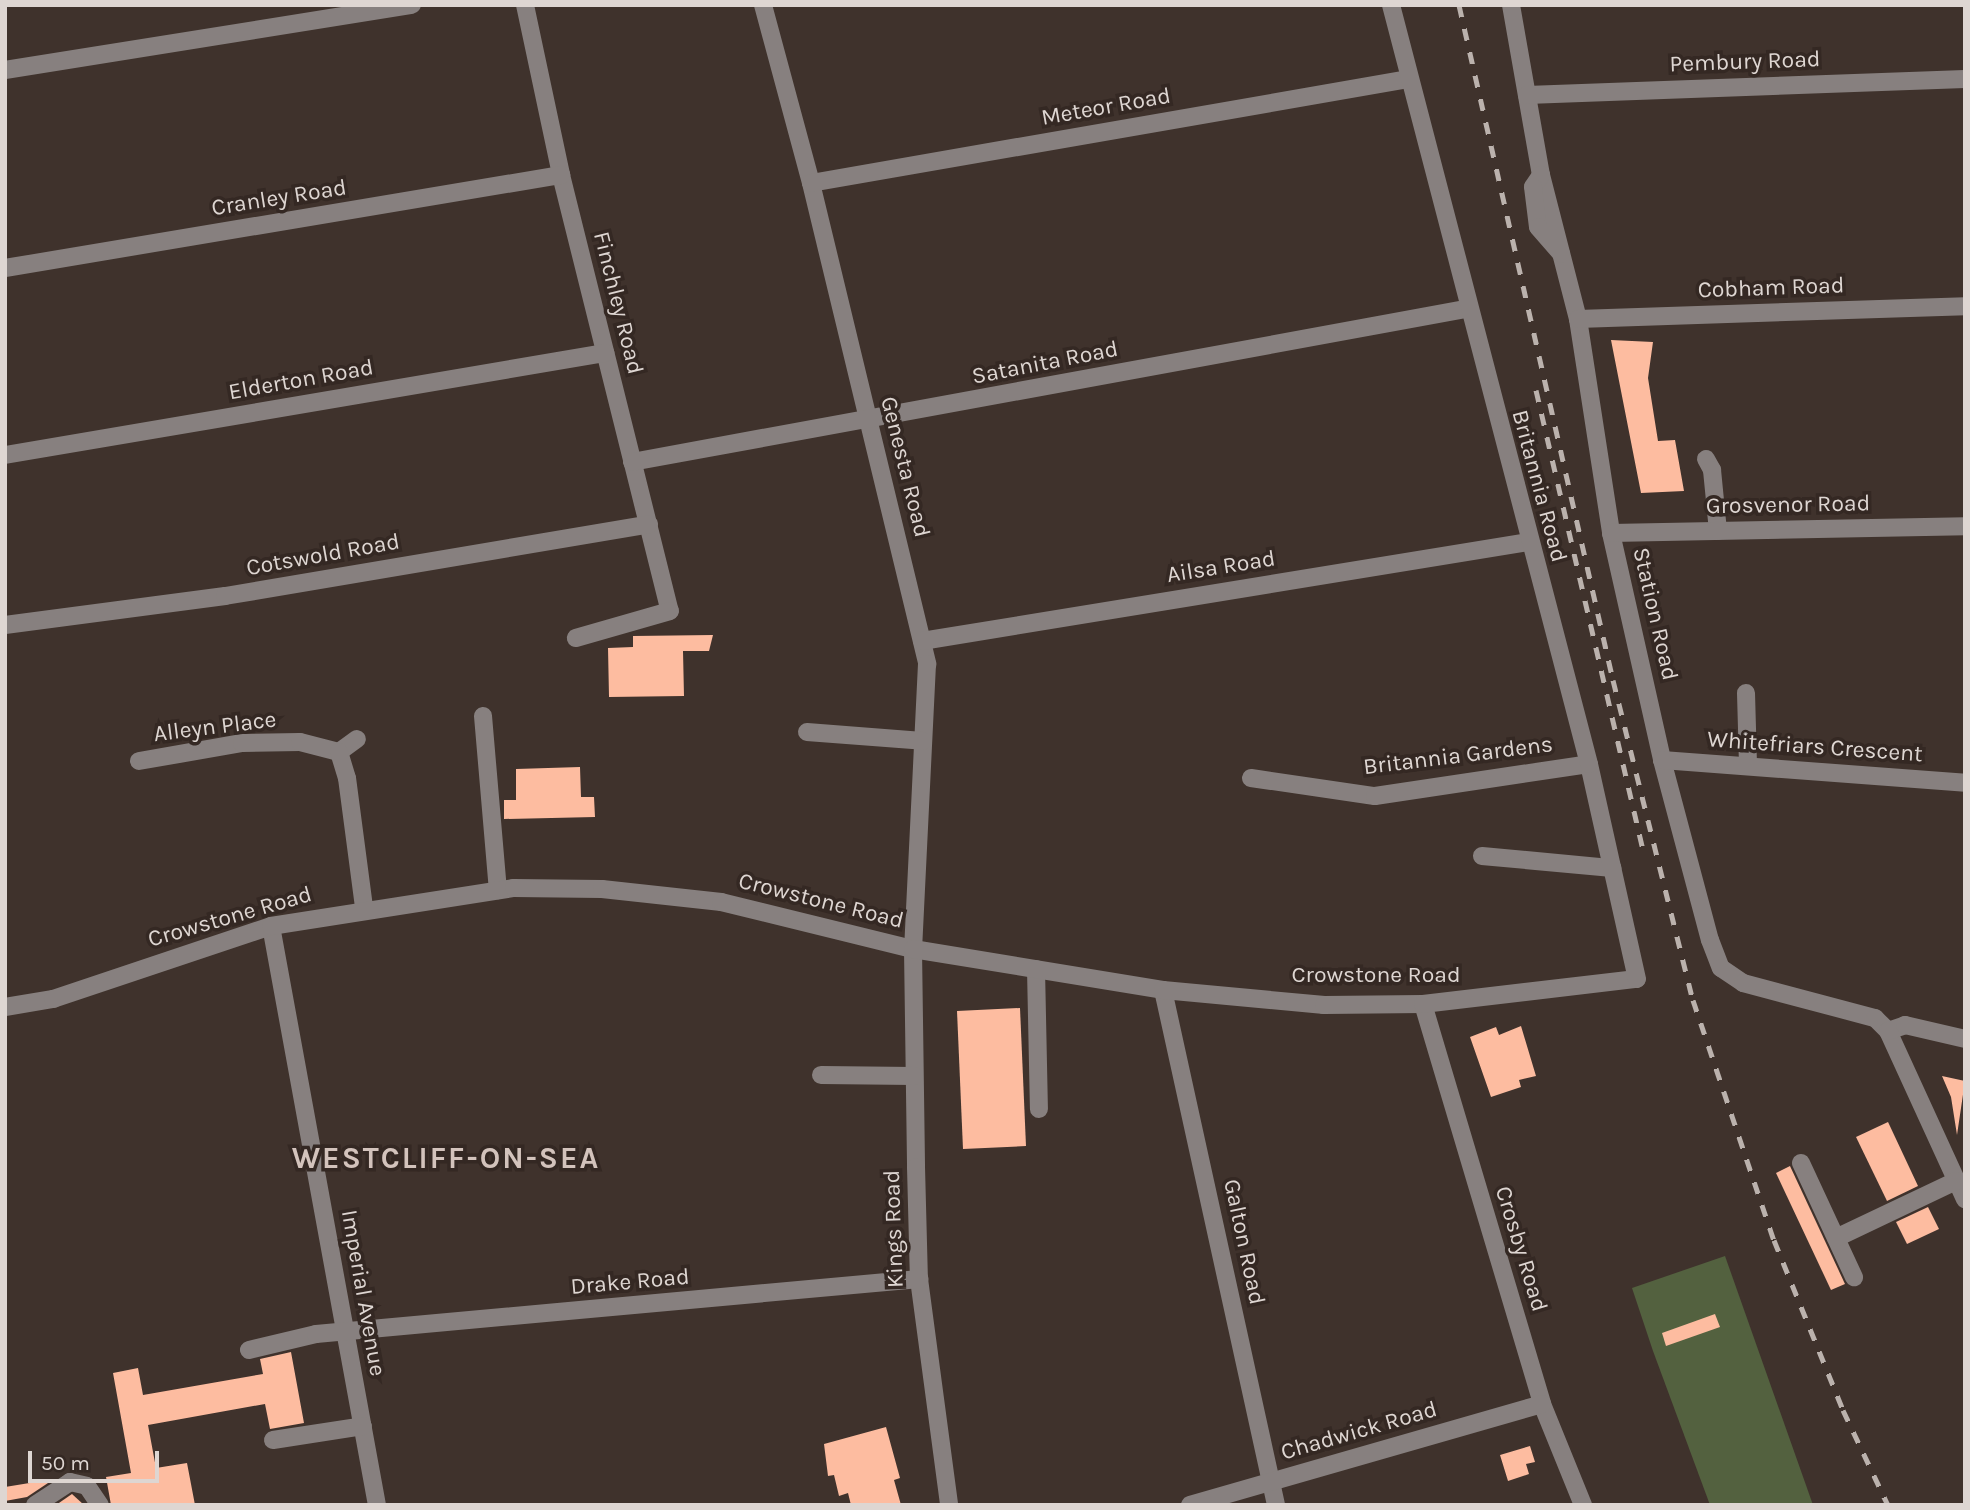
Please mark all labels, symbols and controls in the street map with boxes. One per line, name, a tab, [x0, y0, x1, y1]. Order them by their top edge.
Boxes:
street label: Pembury Road	[1669, 46, 1821, 78]
street label: Meteor Road	[1039, 82, 1173, 132]
street label: Cranley Road	[210, 174, 348, 222]
street label: Finchley Road	[587, 229, 649, 377]
street label: Cobham Road	[1697, 272, 1845, 304]
street label: Satanita Road	[970, 335, 1120, 391]
street label: Elderton Road	[226, 354, 376, 406]
street label: Genesta Road	[874, 394, 936, 540]
street label: Britannia Road	[1505, 407, 1573, 565]
street label: Grosvenor Road	[1706, 490, 1870, 520]
street label: Cotswold Road	[244, 528, 402, 582]
street label: Ailsa Road	[1165, 545, 1277, 589]
street label: Station Road	[1626, 545, 1684, 683]
street label: Alleyn Place	[152, 706, 278, 748]
street label: Whitefriars Crescent	[1706, 726, 1924, 768]
street label: Britannia Gardens	[1362, 731, 1554, 781]
street label: Crowstone Road	[736, 867, 906, 935]
street label: Crowstone Road	[145, 880, 315, 954]
street label: Crowstone Road	[1291, 961, 1461, 989]
district label: WESTCLIFF-ON-SEA	[294, 1140, 598, 1176]
street label: Kings Road	[878, 1169, 910, 1289]
street label: Galton Road	[1217, 1177, 1271, 1307]
street label: Crosby Road	[1489, 1183, 1553, 1315]
street label: Imperial Avenue	[335, 1208, 391, 1378]
street label: Drake Road	[569, 1263, 691, 1301]
street label: Chadwick Road	[1278, 1396, 1440, 1466]
scale bar	[32, 1436, 163, 1480]
text: 50 m	[41, 1451, 90, 1475]

